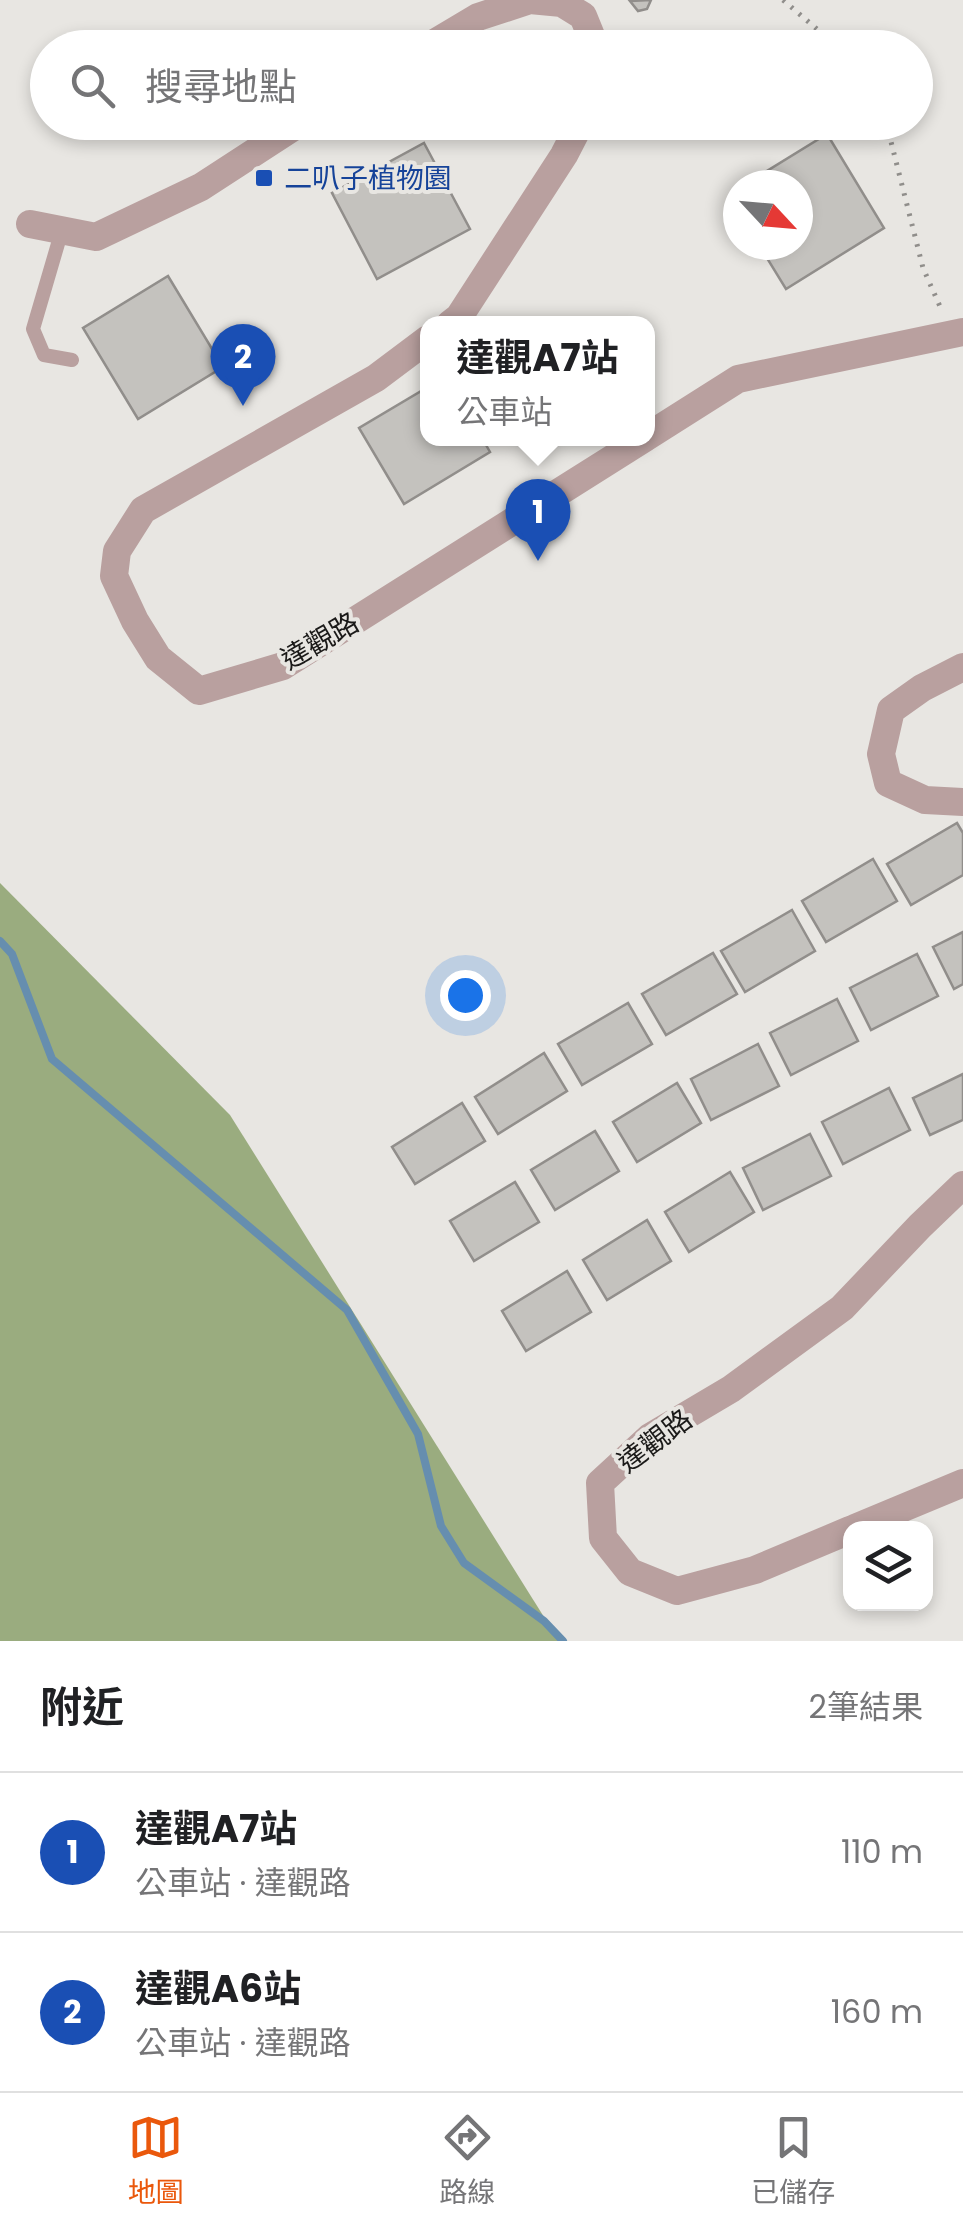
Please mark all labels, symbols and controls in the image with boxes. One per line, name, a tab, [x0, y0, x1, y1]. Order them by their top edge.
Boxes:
search box	[30, 30, 933, 140]
icon: search	[65, 58, 120, 113]
text: 搜尋地點	[145, 60, 297, 113]
place label: 二叭子植物園	[284, 159, 452, 198]
marker: 二叭子植物園	[253, 167, 275, 189]
north arrow	[723, 170, 813, 260]
popup	[420, 316, 655, 446]
pin: 2	[210, 324, 276, 406]
text: 達觀A7站	[456, 331, 619, 384]
text: 公車站	[456, 389, 552, 434]
pin: 1	[506, 478, 570, 561]
street label: 達觀路	[274, 603, 366, 679]
your location	[440, 970, 491, 1021]
street label: 達觀路	[610, 1400, 700, 1482]
map controls	[843, 1521, 933, 1611]
button: layers	[843, 1521, 933, 1611]
text: 附近	[40, 1678, 124, 1737]
text: 2筆結果	[809, 1684, 923, 1729]
text: 達觀A7站	[135, 1802, 297, 1855]
text: 1	[66, 1829, 79, 1874]
text: 110 m	[841, 1829, 923, 1874]
text: 公車站 · 達觀路	[135, 1860, 351, 1905]
text: 達觀A6站	[135, 1962, 301, 2015]
text: 2	[63, 1989, 82, 2034]
text: 160 m	[831, 1989, 923, 2034]
text: 公車站 · 達觀路	[135, 2020, 351, 2065]
tab: 地圖	[128, 2110, 184, 2214]
tab: 路線	[439, 2110, 495, 2214]
tab: 已儲存	[751, 2110, 835, 2214]

